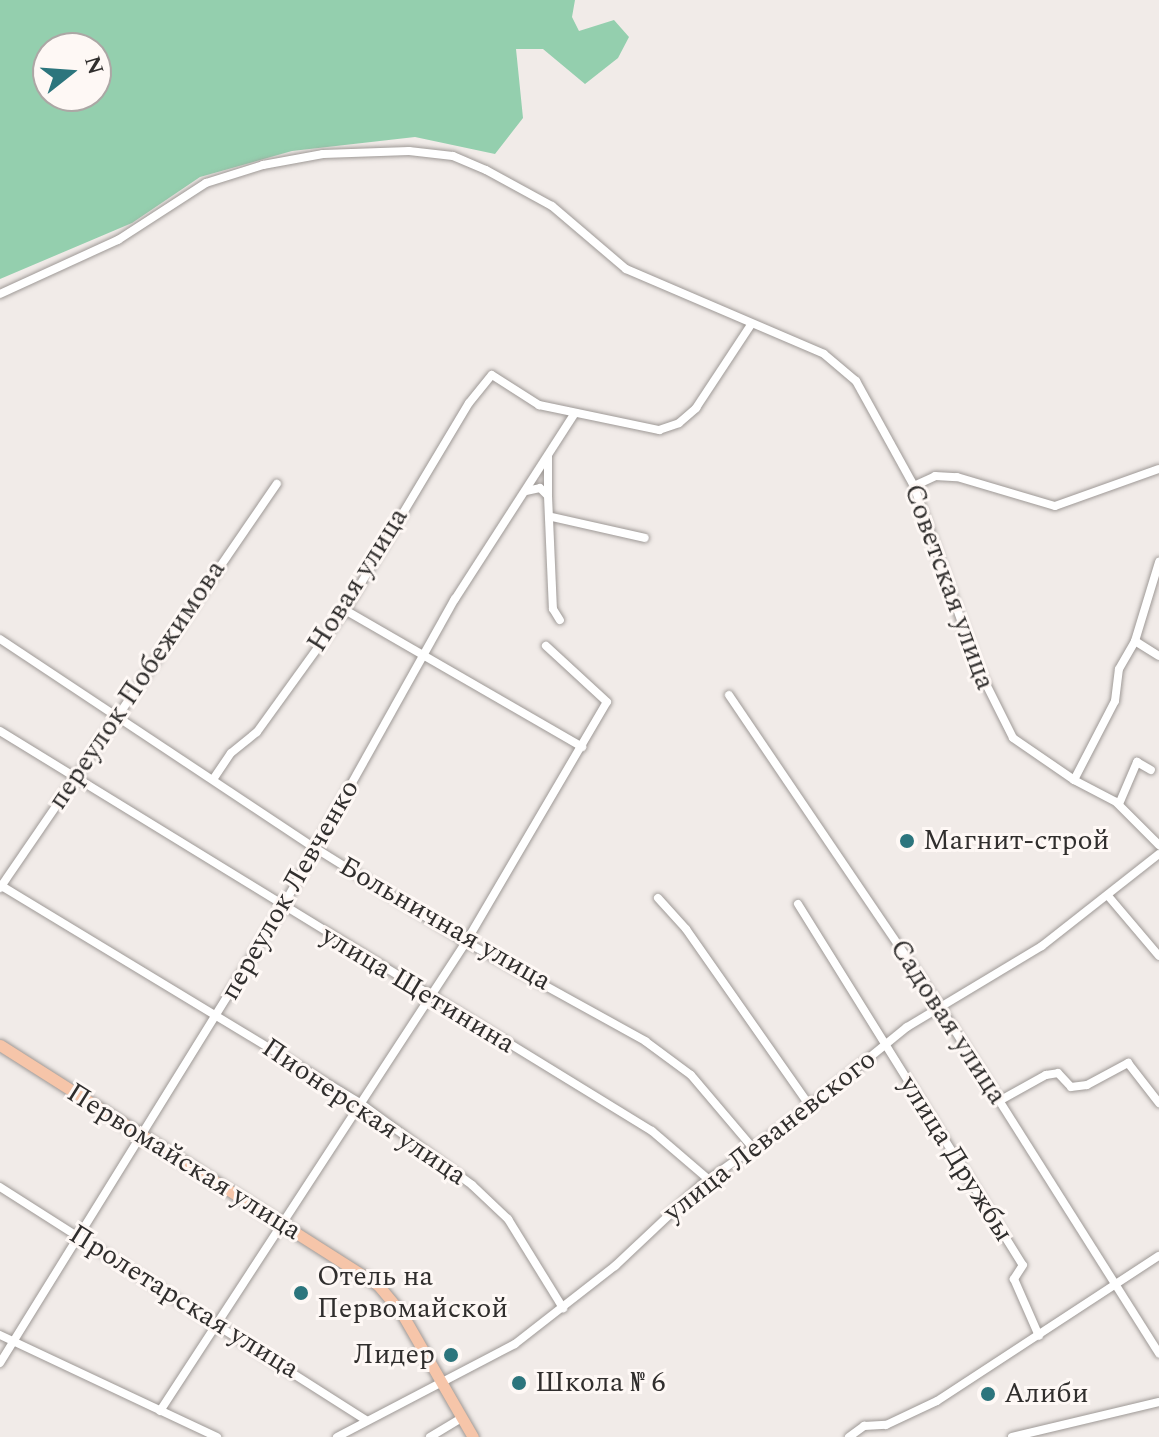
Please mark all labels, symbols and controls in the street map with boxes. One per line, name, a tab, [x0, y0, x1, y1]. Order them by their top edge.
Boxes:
north arrow	[32, 32, 112, 112]
text: N	[75, 52, 112, 79]
street label: Советская улица	[896, 480, 1002, 694]
street label: Новая улица	[300, 502, 416, 658]
street label: переулок Побежимова	[41, 554, 233, 816]
street label: переулок Левченко	[213, 774, 367, 1006]
place label: Магнит-строй	[923, 824, 1109, 858]
marker: Магнит-строй	[898, 832, 916, 850]
street label: Больничная улица	[333, 850, 557, 998]
street label: улица Щетинина	[315, 919, 521, 1061]
street label: Садовая улица	[882, 933, 1014, 1111]
street label: Пионерская улица	[255, 1031, 473, 1193]
street label: улица Леваневского	[657, 1043, 883, 1229]
street label: улица Дружбы	[892, 1070, 1020, 1248]
street label: Первомайская улица	[60, 1076, 308, 1248]
street label: Пролетарская улица	[63, 1218, 305, 1386]
place label: Отель на Первомайской	[317, 1260, 508, 1326]
marker: Отель на Первомайской	[292, 1284, 310, 1302]
place label: Лидер	[353, 1338, 435, 1372]
marker: Лидер	[442, 1346, 460, 1364]
place label: Школа № 6	[535, 1366, 666, 1400]
marker: Школа № 6	[510, 1374, 528, 1392]
place label: Алиби	[1004, 1377, 1089, 1411]
marker: Алиби	[979, 1385, 997, 1403]

